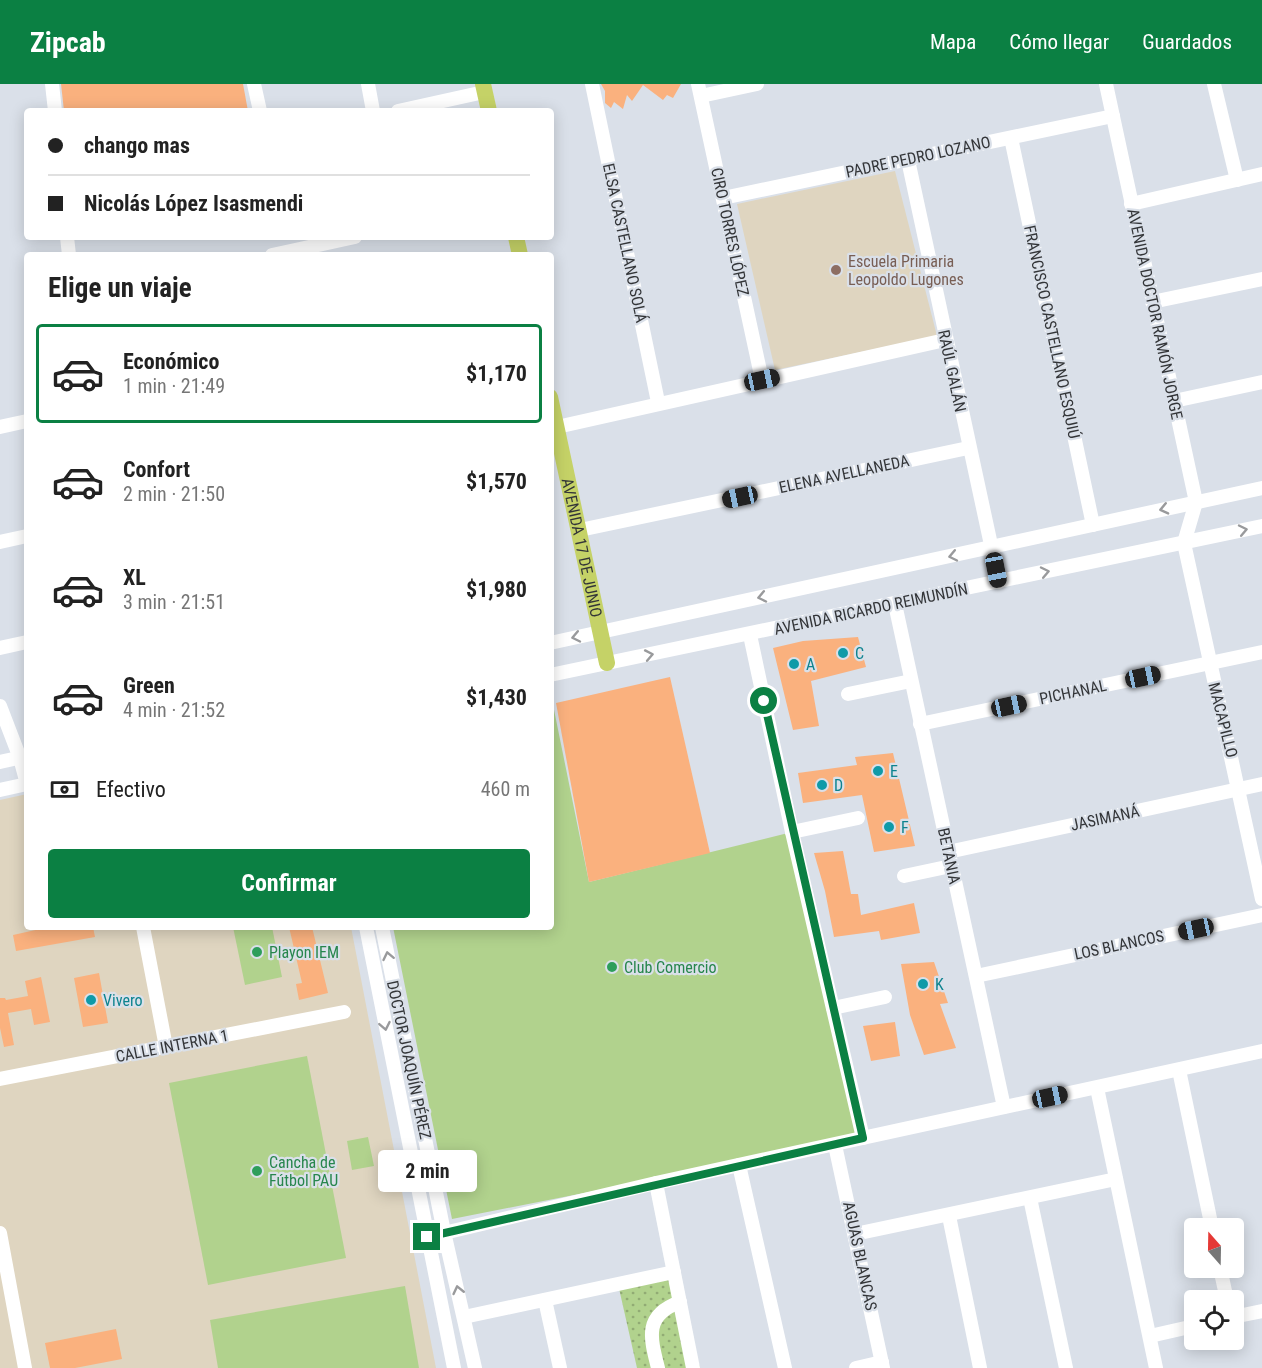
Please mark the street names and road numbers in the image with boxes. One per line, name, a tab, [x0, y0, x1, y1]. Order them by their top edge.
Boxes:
street label: PADRE PEDRO LOZANO	[844, 132, 992, 182]
street label: ELSA CASTELLANO SOLÁ	[599, 162, 651, 324]
street label: CIRO TORRES LÓPEZ	[707, 166, 754, 298]
street label: AVENIDA DOCTOR RAMÓN JORGE	[1123, 207, 1188, 421]
street label: FRANCISCO CASTELLANO ESQUIÚ	[1020, 224, 1084, 440]
street label: RAÚL GALÁN	[934, 328, 970, 414]
street label: ELENA AVELLANEDA	[777, 451, 911, 497]
street label: AVENIDA 17 DE JUNIO	[558, 476, 606, 619]
street label: AVENIDA RICARDO REIMUNDÍN	[772, 579, 970, 639]
street label: PICHANAL	[1038, 676, 1109, 708]
street label: MACAPILLO	[1204, 680, 1242, 760]
street label: JASIMANÁ	[1069, 801, 1141, 835]
street label: BETANIA	[934, 826, 964, 886]
street label: LOS BLANCOS	[1072, 926, 1166, 964]
street label: DOCTOR JOAQUÍN PÉREZ	[383, 979, 435, 1141]
street label: CALLE INTERNA 1	[114, 1026, 230, 1066]
street label: AGUAS BLANCAS	[839, 1200, 881, 1312]

